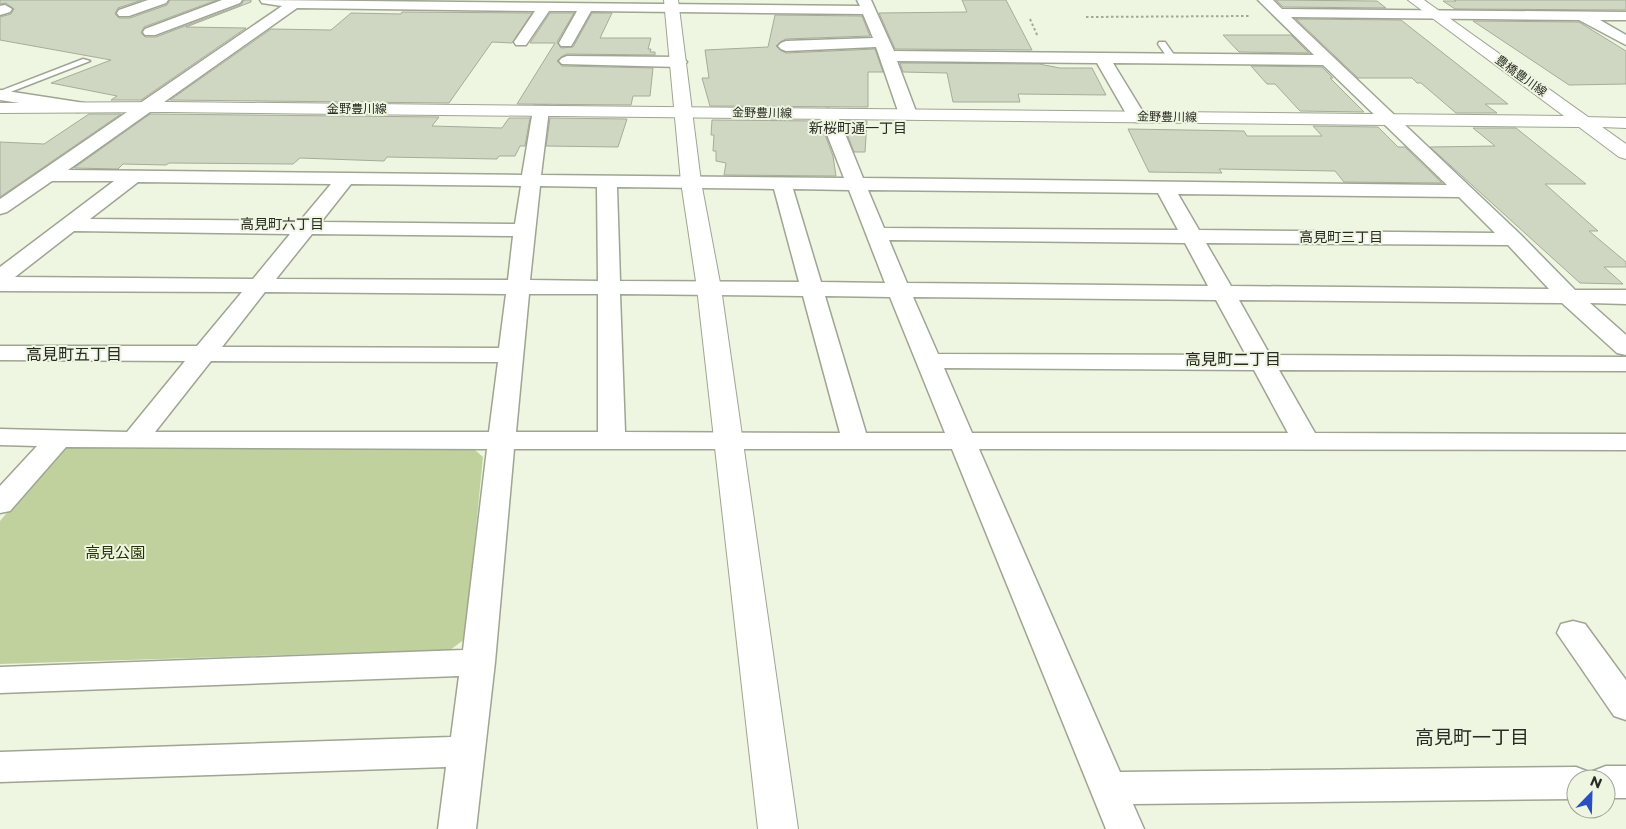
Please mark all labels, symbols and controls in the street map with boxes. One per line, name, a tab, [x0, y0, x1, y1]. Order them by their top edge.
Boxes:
street label: 豊橋豊川線	[1493, 52, 1550, 99]
street label: 金野豊川線	[327, 101, 387, 116]
street label: 金野豊川線	[732, 104, 792, 121]
street label: 金野豊川線	[1137, 108, 1197, 125]
district label: 新桜町通一丁目	[809, 119, 907, 137]
district label: 高見町六丁目	[240, 215, 324, 233]
district label: 高見町三丁目	[1299, 228, 1383, 246]
district label: 高見町五丁目	[26, 345, 122, 364]
district label: 高見町二丁目	[1185, 350, 1281, 369]
park label: 高見公園	[85, 543, 145, 562]
district label: 高見町一丁目	[1415, 726, 1529, 749]
north arrow	[1566, 769, 1616, 819]
text: N	[1587, 772, 1605, 793]

